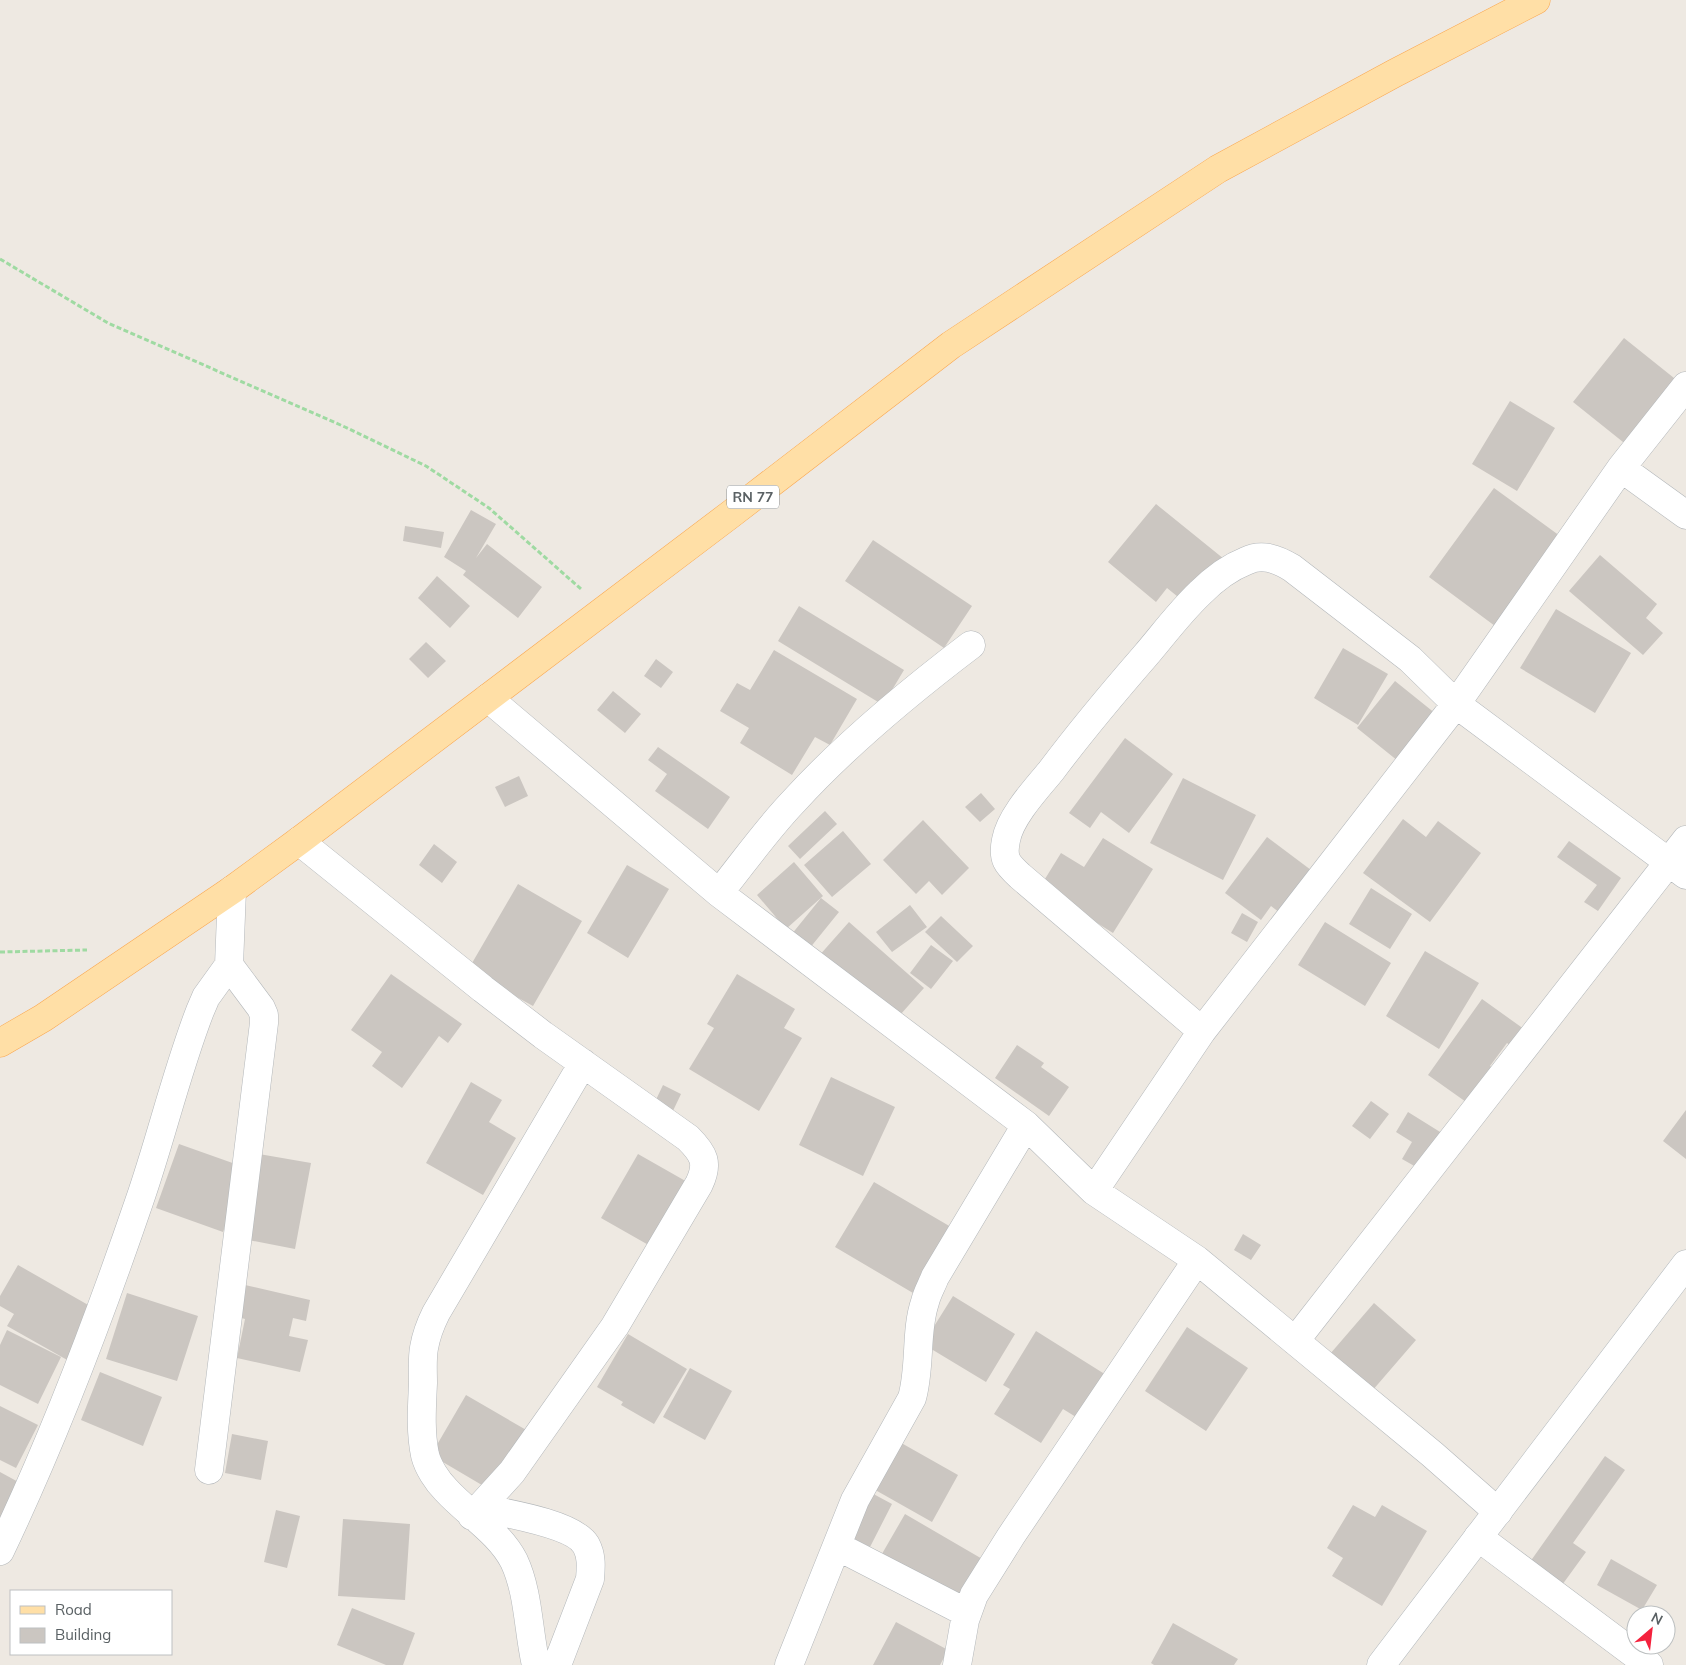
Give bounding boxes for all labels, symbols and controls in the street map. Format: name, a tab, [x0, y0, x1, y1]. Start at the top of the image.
road number: RN 77	[727, 486, 779, 508]
legend	[10, 1590, 172, 1655]
text: Road	[55, 1600, 92, 1619]
north arrow	[1626, 1605, 1676, 1655]
text: N	[1648, 1608, 1666, 1629]
text: Building	[55, 1625, 111, 1644]

